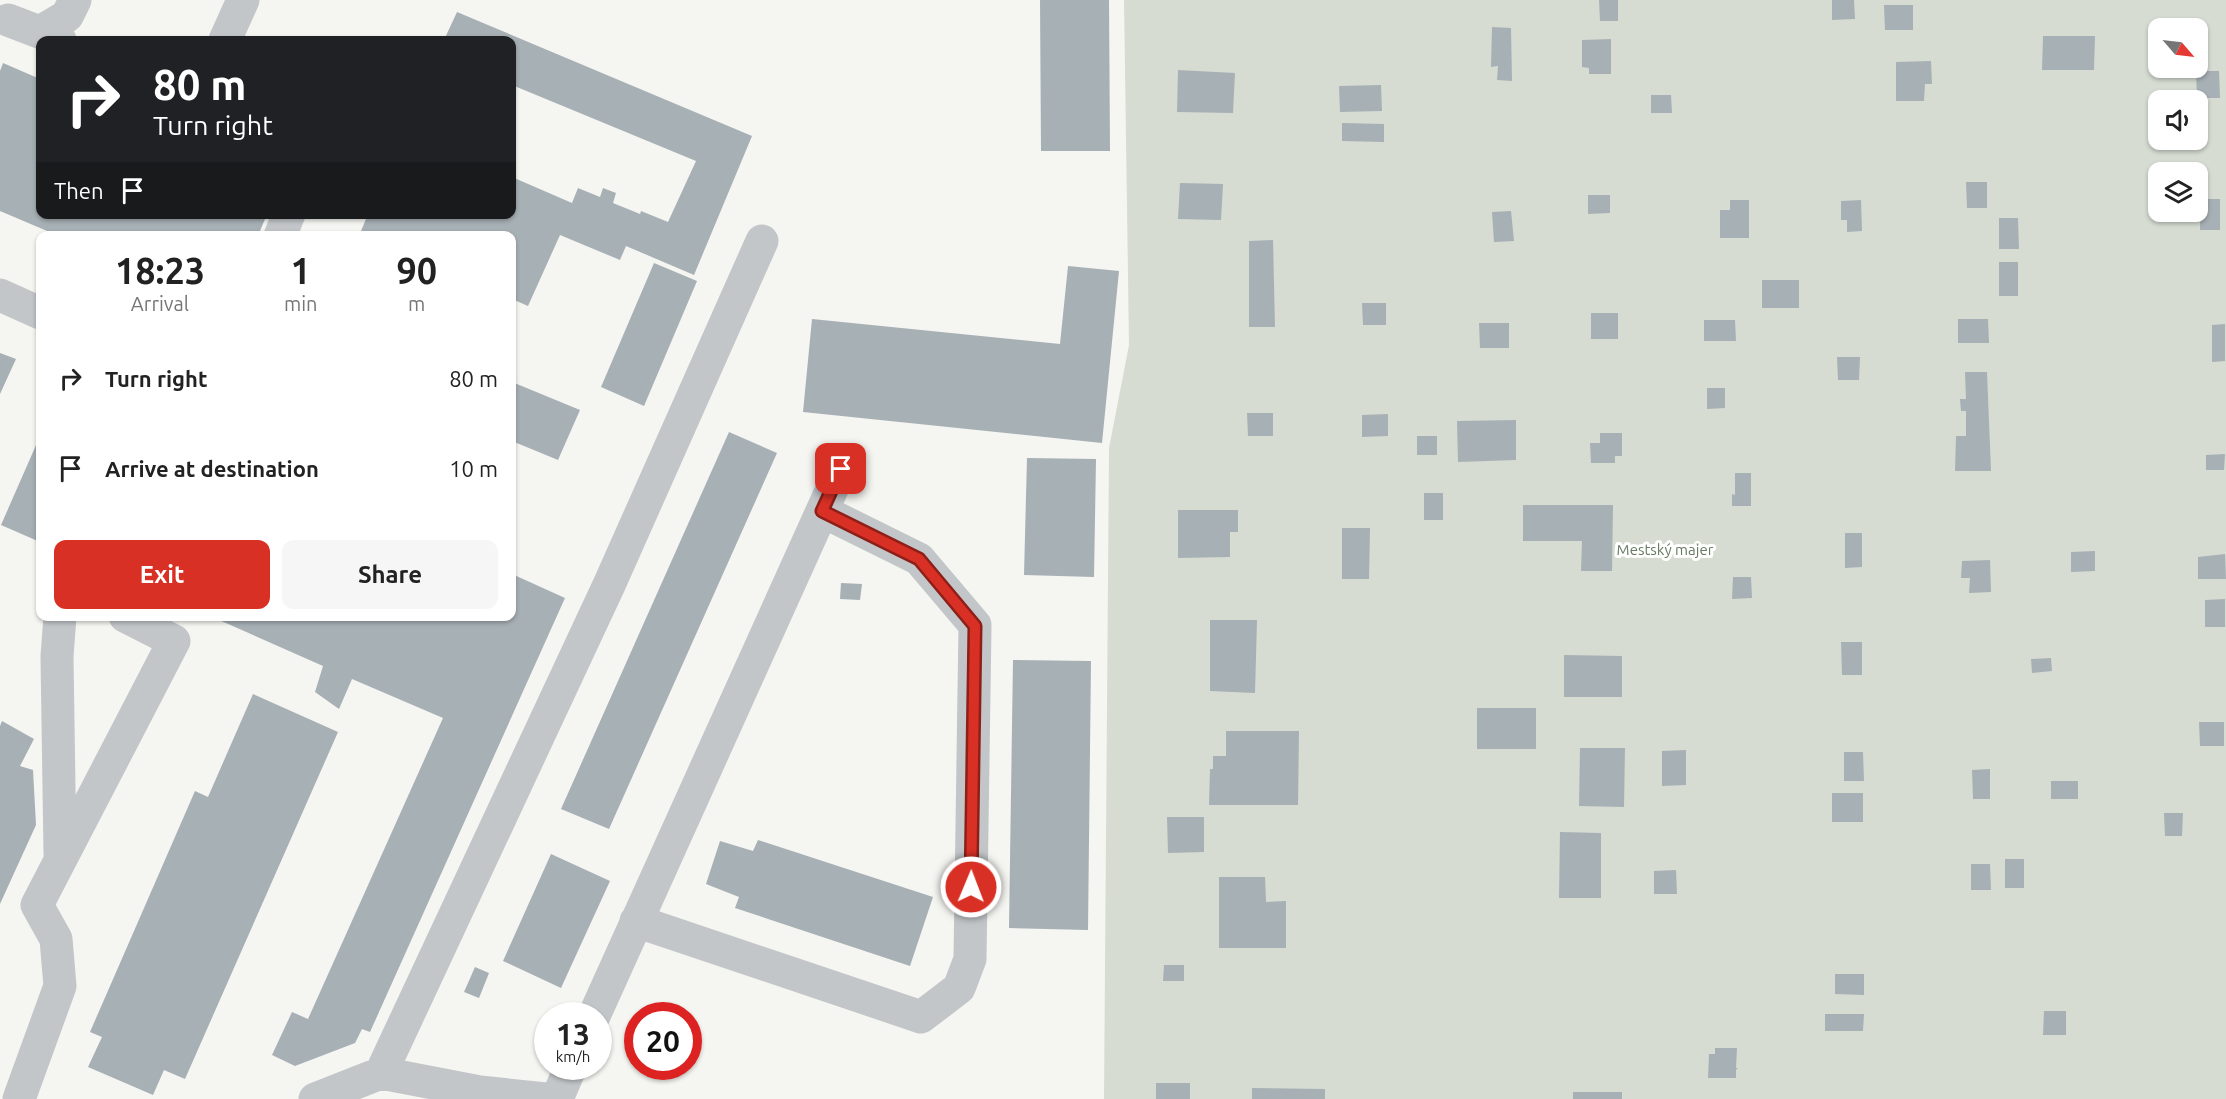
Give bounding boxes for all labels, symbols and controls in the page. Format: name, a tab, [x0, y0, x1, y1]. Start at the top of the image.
north arrow	[2148, 18, 2208, 78]
map controls	[2148, 18, 2208, 222]
icon: right	[54, 60, 132, 138]
text: 80 m	[153, 61, 247, 108]
button: sound	[2148, 90, 2208, 150]
text: Turn right	[153, 110, 273, 140]
button: layers	[2148, 162, 2208, 222]
icon: arrive	[116, 174, 149, 207]
text: Then	[54, 178, 104, 203]
text: 18:23	[115, 250, 205, 291]
text: 1	[291, 250, 311, 291]
text: 90	[396, 250, 437, 291]
text: Arrival	[131, 292, 189, 315]
text: min	[284, 292, 318, 315]
text: m	[408, 292, 425, 315]
icon: right	[54, 362, 87, 395]
text: Turn right	[105, 366, 207, 391]
text: 80 m	[449, 366, 498, 391]
pin	[815, 443, 866, 494]
icon: arrive	[54, 452, 87, 485]
icon: arrive	[824, 452, 857, 485]
text: Arrive at destination	[105, 456, 319, 481]
text: 10 m	[449, 456, 498, 481]
button: Exit	[54, 540, 270, 609]
button: Share	[282, 540, 498, 609]
park label: Mestský majer	[1617, 541, 1714, 558]
position arrow	[939, 855, 1003, 919]
speed limit sign: 20	[624, 1002, 702, 1080]
text: 13	[556, 1017, 590, 1051]
text: km/h	[556, 1048, 590, 1065]

